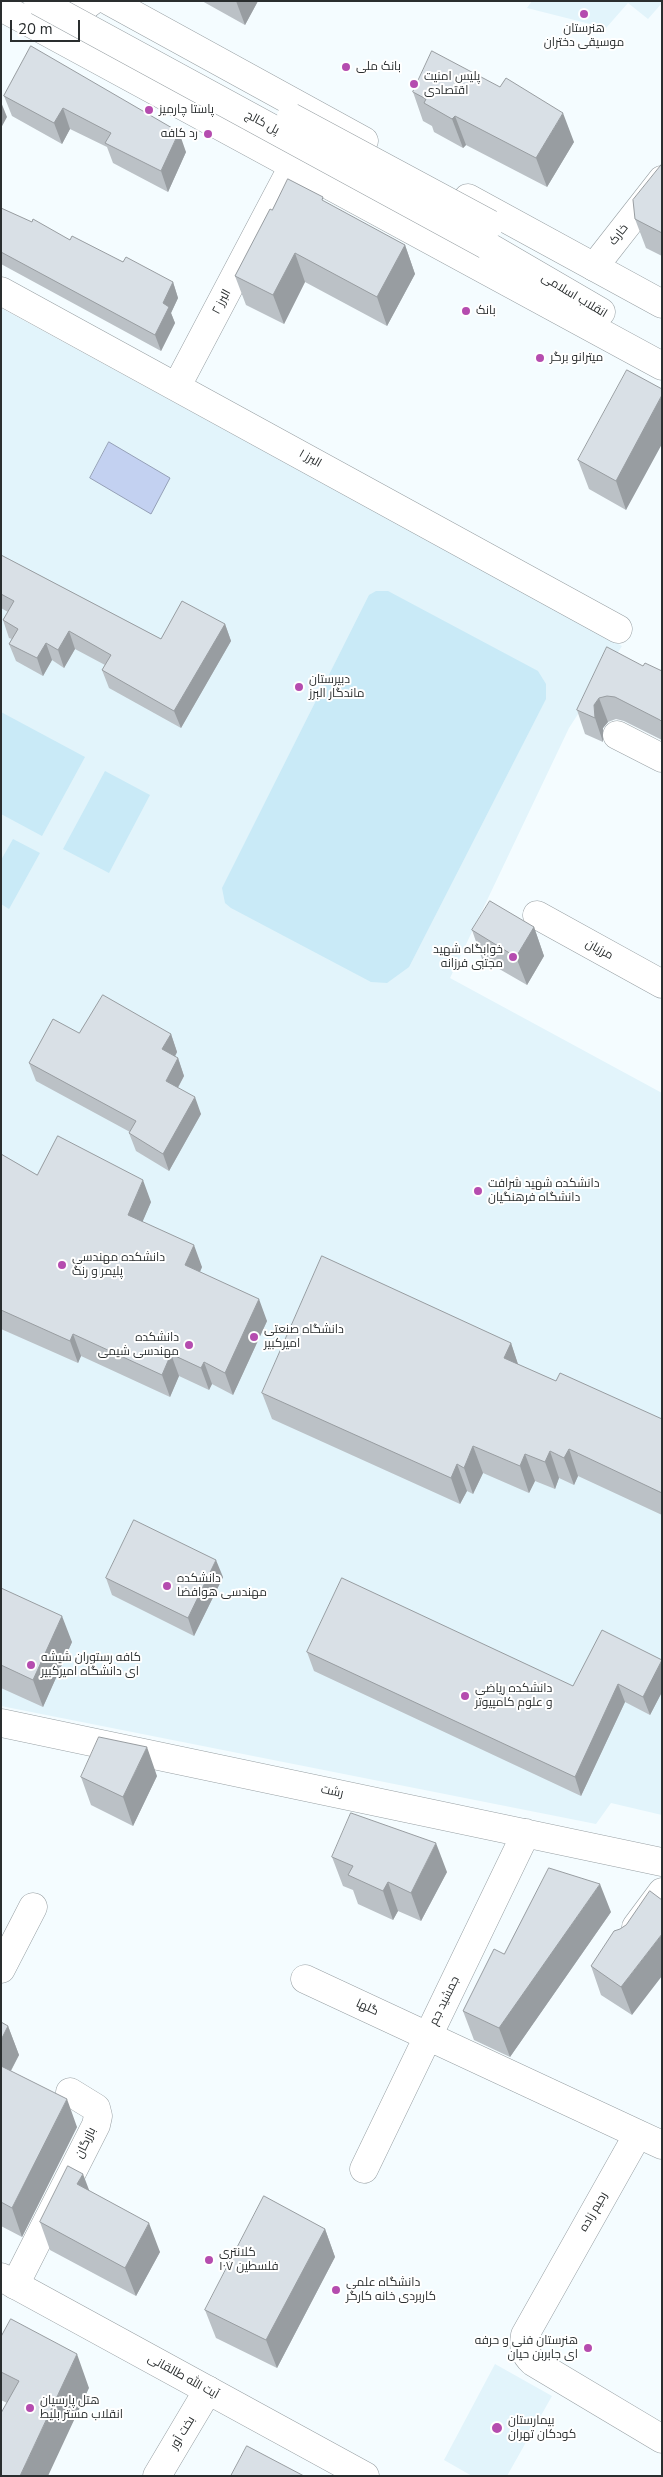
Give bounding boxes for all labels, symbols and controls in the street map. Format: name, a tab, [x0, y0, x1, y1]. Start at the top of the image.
marker: هنرستان موسیقی دختران	[578, 8, 590, 20]
scale bar	[12, 10, 82, 42]
text: 20 m	[18, 19, 53, 39]
place label: هنرستان موسیقی دختران	[544, 22, 624, 50]
place label: بانک ملی	[356, 60, 401, 74]
marker: بانک ملی	[340, 61, 352, 73]
place label: پلیس امنیت اقتصادی	[424, 70, 480, 98]
marker: پلیس امنیت اقتصادی	[408, 78, 420, 90]
place label: پاستا چارمیز	[159, 103, 214, 117]
marker: پاستا چارمیز	[143, 104, 155, 116]
street label: پل کالج	[242, 108, 282, 138]
place label: رد کافه	[161, 127, 198, 141]
marker: رد کافه	[202, 128, 214, 140]
street label: خارک	[606, 222, 632, 248]
street label: انقلاب اسلامی	[538, 271, 610, 321]
street label: البرز ۲	[209, 287, 235, 317]
place label: بانک	[476, 304, 496, 318]
marker: بانک	[460, 305, 472, 317]
place label: میترانو برگر	[550, 351, 603, 365]
marker: میترانو برگر	[534, 352, 546, 364]
street label: البرز ۱	[296, 447, 324, 471]
place label: دبیرستان ماندگار البرز	[309, 673, 365, 701]
marker: دبیرستان ماندگار البرز	[293, 681, 305, 693]
street label: مرزبان	[583, 937, 615, 963]
place label: خوابگاه شهيد مجتبى فرزانه	[433, 943, 503, 971]
marker: خوابگاه شهيد مجتبى فرزانه	[507, 951, 519, 963]
place label: دانشکده شهید شرافت دانشگاه فرهنگیان	[488, 1177, 599, 1205]
marker: دانشکده شهید شرافت دانشگاه فرهنگیان	[472, 1185, 484, 1197]
place label: دانشکده مهندسی پلیمر و رنگ	[72, 1251, 165, 1279]
marker: دانشکده مهندسی پلیمر و رنگ	[56, 1259, 68, 1271]
place label: دانشگاه صنعتی امیرکبیر	[264, 1323, 344, 1351]
place label: دانشکده مهندسی شیمی	[98, 1331, 179, 1359]
marker: دانشگاه صنعتی امیرکبیر	[248, 1331, 260, 1343]
marker: دانشکده مهندسی شیمی	[183, 1339, 195, 1351]
place label: دانشکده مهندسی هوافضا	[177, 1572, 267, 1600]
marker: دانشکده مهندسی هوافضا	[161, 1580, 173, 1592]
place label: کافه رستوران شیشه ای دانشگاه امیرکبیر	[41, 1651, 141, 1679]
marker: کافه رستوران شیشه ای دانشگاه امیرکبیر	[25, 1659, 37, 1671]
place label: دانشکده ریاضی و علوم کامپیوتر	[475, 1682, 552, 1710]
marker: دانشکده ریاضی و علوم کامپیوتر	[459, 1690, 471, 1702]
street label: رشت	[319, 1783, 345, 1801]
street label: جمشید جم	[427, 1974, 463, 2028]
street label: گلها	[353, 1997, 381, 2019]
street label: بازرگان	[72, 2125, 100, 2161]
street label: رحیم زاده	[577, 2190, 611, 2234]
place label: کلانتری ۱۰۷ فلسطین	[219, 2246, 278, 2274]
marker: کلانتری ۱۰۷ فلسطین	[203, 2254, 215, 2266]
place label: دانشگاه علمی کاربردی خانه کارگر	[346, 2276, 436, 2304]
marker: دانشگاه علمی کاربردی خانه کارگر	[330, 2284, 342, 2296]
place label: هنرستان فنی و حرفه ای جابربن حیان	[475, 2334, 578, 2362]
marker: هنرستان فنی و حرفه ای جابربن حیان	[582, 2342, 594, 2354]
street label: آیت الله طالقانی	[145, 2352, 221, 2402]
place label: هتل پارسیان انقلاب مستر بلیط	[40, 2394, 123, 2422]
marker: هتل پارسیان انقلاب مستر بلیط	[24, 2402, 36, 2414]
street label: بخت آور	[167, 2414, 199, 2452]
place label: بیمارستان کودکان تهران	[508, 2414, 576, 2442]
marker: بیمارستان کودکان تهران	[490, 2421, 504, 2435]

